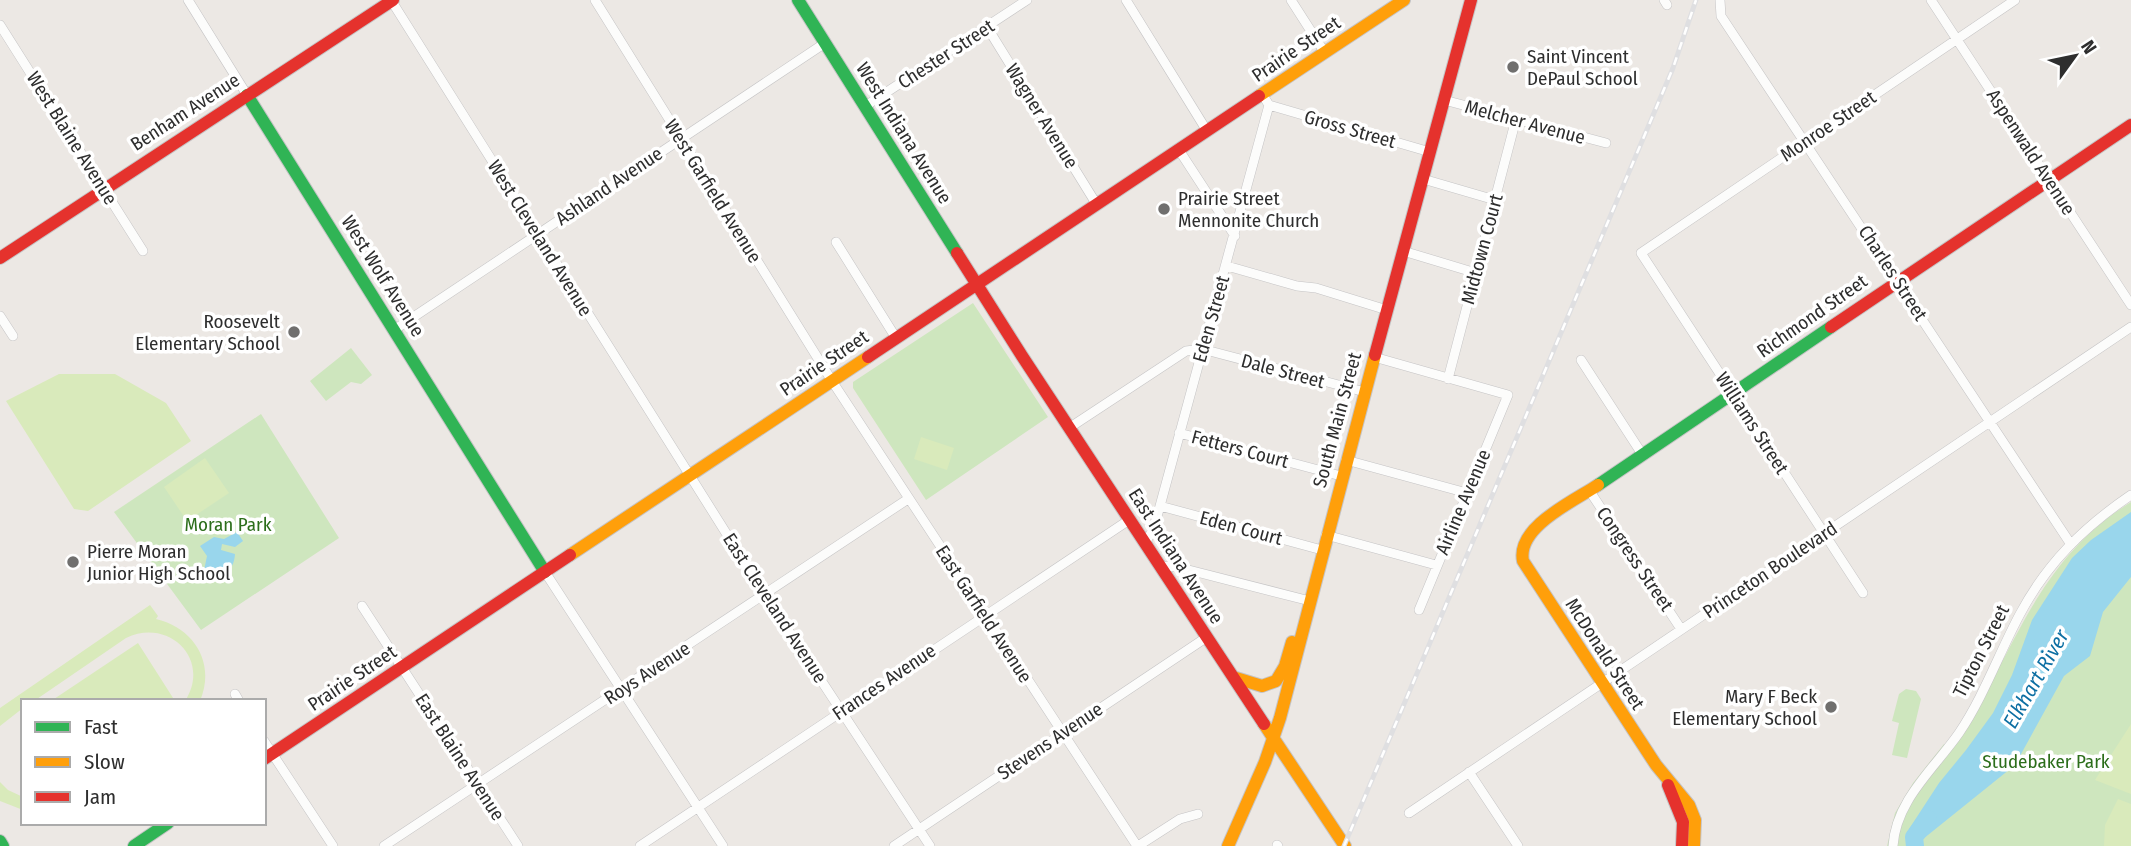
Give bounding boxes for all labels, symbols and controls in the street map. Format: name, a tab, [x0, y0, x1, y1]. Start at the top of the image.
street label: Prairie Street	[1247, 11, 1345, 87]
street label: Chester Street	[894, 14, 999, 94]
north arrow	[2040, 21, 2110, 91]
text: N	[2076, 36, 2102, 58]
place label: Saint Vincent DePaul School	[1527, 45, 1638, 90]
street label: West Indiana Avenue	[851, 58, 957, 208]
street label: Wagner Avenue	[1001, 59, 1083, 173]
marker: Saint Vincent DePaul School	[1505, 59, 1521, 75]
street label: West Blaine Avenue	[22, 67, 122, 209]
street label: Benham Avenue	[126, 68, 244, 156]
street label: Monroe Street	[1776, 85, 1881, 166]
street label: Aspenwald Avenue	[1982, 85, 2080, 219]
street label: Melcher Avenue	[1462, 95, 1588, 149]
street label: Gross Street	[1302, 105, 1399, 153]
street label: West Garfield Avenue	[660, 115, 766, 267]
street label: Ashland Avenue	[551, 142, 667, 230]
street label: West Cleveland Avenue	[483, 156, 597, 320]
place label: Prairie Street Mennonite Church	[1178, 187, 1319, 232]
street label: Midtown Court	[1456, 191, 1508, 307]
marker: Prairie Street Mennonite Church	[1156, 201, 1172, 217]
street label: West Wolf Avenue	[337, 211, 429, 341]
street label: Charles Street	[1854, 221, 1933, 326]
street label: Richmond Street	[1752, 269, 1872, 362]
street label: Eden Street	[1188, 272, 1235, 365]
place label: Roosevelt Elementary School	[135, 310, 281, 355]
marker: Roosevelt Elementary School	[286, 324, 302, 340]
street label: Prairie Street	[775, 325, 873, 401]
street label: Dale Street	[1239, 349, 1328, 393]
street label: South Main Street	[1308, 349, 1366, 490]
street label: Williams Street	[1710, 368, 1794, 479]
street label: Fetters Court	[1189, 425, 1292, 473]
street label: Airline Avenue	[1430, 446, 1496, 558]
street label: East Indiana Avenue	[1124, 484, 1228, 628]
street label: Congress Street	[1592, 502, 1679, 616]
street label: Eden Court	[1197, 506, 1286, 550]
park label: Moran Park	[184, 513, 272, 536]
street label: Princeton Boulevard	[1699, 517, 1841, 623]
street label: East Cleveland Avenue	[718, 529, 832, 687]
place label: Pierre Moran Junior High School	[87, 540, 230, 585]
street label: East Garfield Avenue	[931, 541, 1037, 687]
marker: Pierre Moran Junior High School	[65, 554, 81, 570]
street label: McDonald Street	[1560, 594, 1650, 715]
street label: Tipton Street	[1948, 600, 2014, 701]
water label: Elkhart River	[1997, 624, 2075, 733]
street label: Roys Avenue	[600, 637, 694, 709]
street label: Frances Avenue	[828, 639, 940, 725]
street label: Prairie Street	[303, 640, 401, 716]
place label: Mary F Beck Elementary School	[1672, 685, 1817, 730]
street label: East Blaine Avenue	[410, 689, 510, 825]
street label: Stevens Avenue	[993, 697, 1107, 785]
legend	[21, 699, 266, 825]
marker: Mary F Beck Elementary School	[1823, 699, 1839, 715]
text: Fast	[84, 714, 118, 740]
text: Slow	[84, 749, 125, 775]
park label: Studebaker Park	[1982, 750, 2110, 773]
text: Jam	[84, 784, 116, 810]

